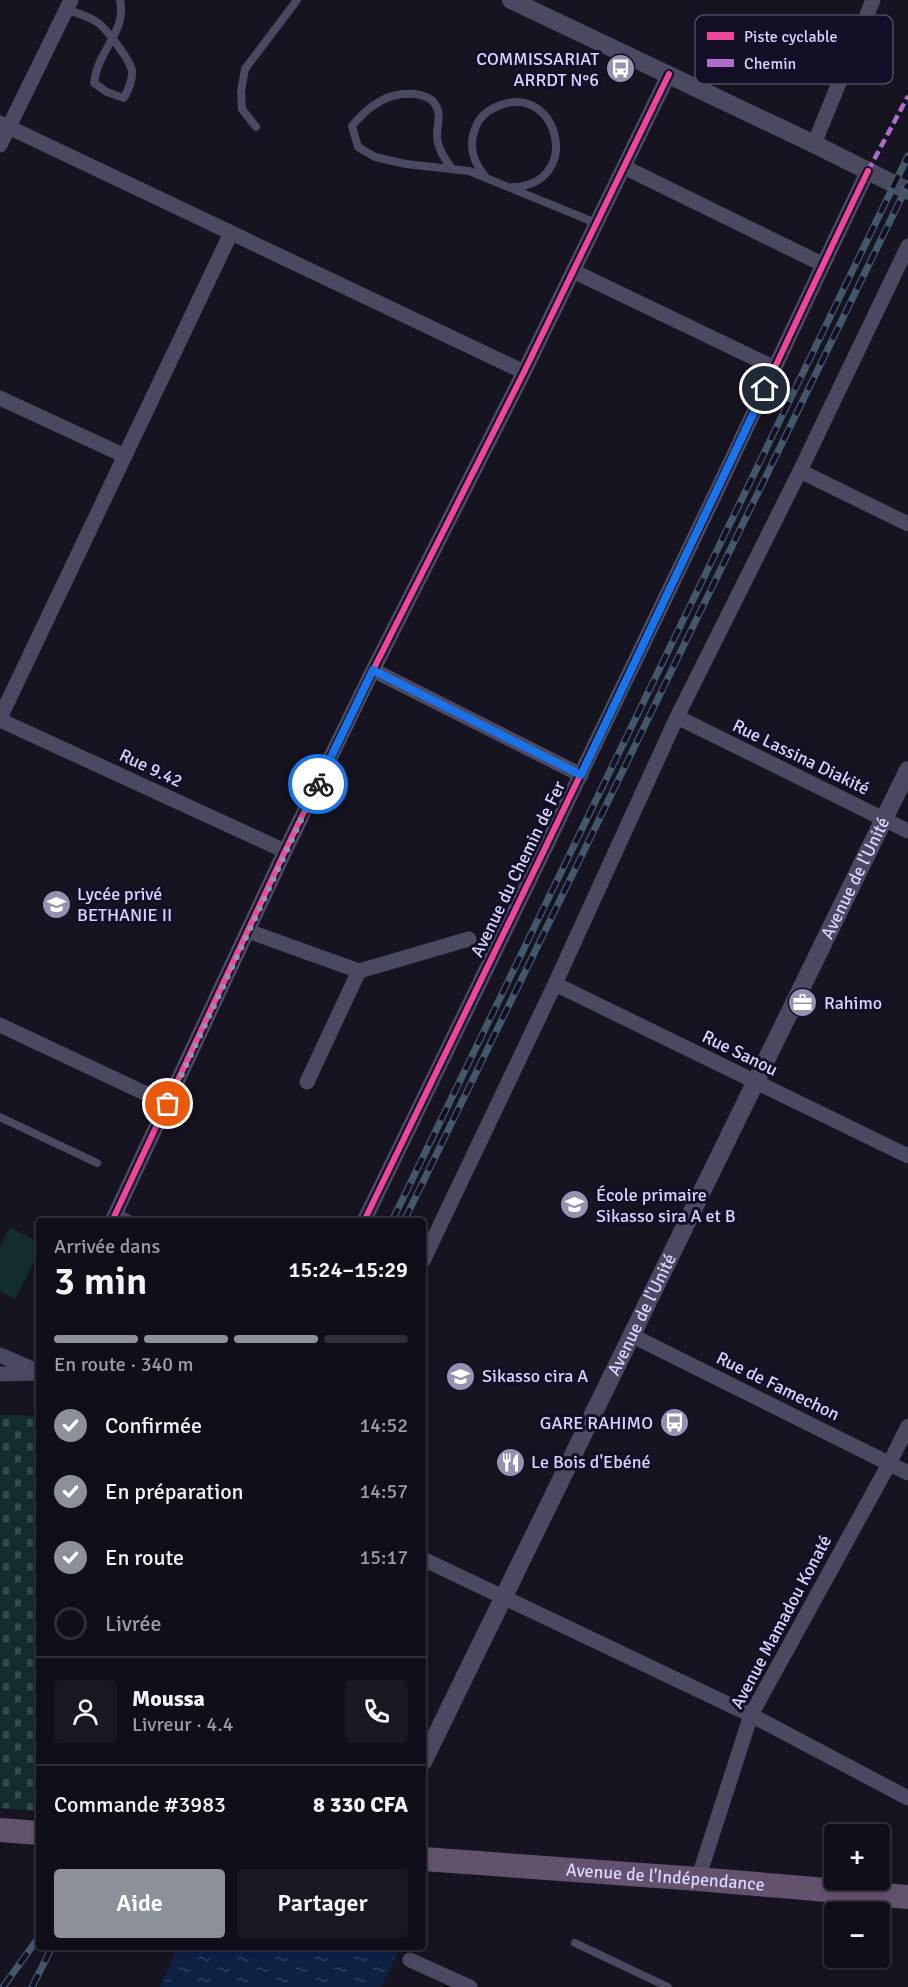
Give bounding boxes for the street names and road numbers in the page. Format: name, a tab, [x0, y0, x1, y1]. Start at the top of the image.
street label: Rue Lassina Diakité	[729, 714, 873, 800]
street label: Rue 9.42	[116, 744, 186, 792]
street label: Avenue du Chemin de Fer	[466, 777, 570, 961]
street label: Avenue de l'Unité	[816, 813, 894, 943]
street label: Rue Sanou	[699, 1025, 781, 1081]
street label: Avenue de l'Unité	[603, 1250, 681, 1379]
street label: Rue de Famechon	[713, 1347, 843, 1425]
street label: Avenue Mamadou Konaté	[726, 1531, 836, 1713]
street label: Avenue de l'Indépendance	[565, 1858, 766, 1896]

